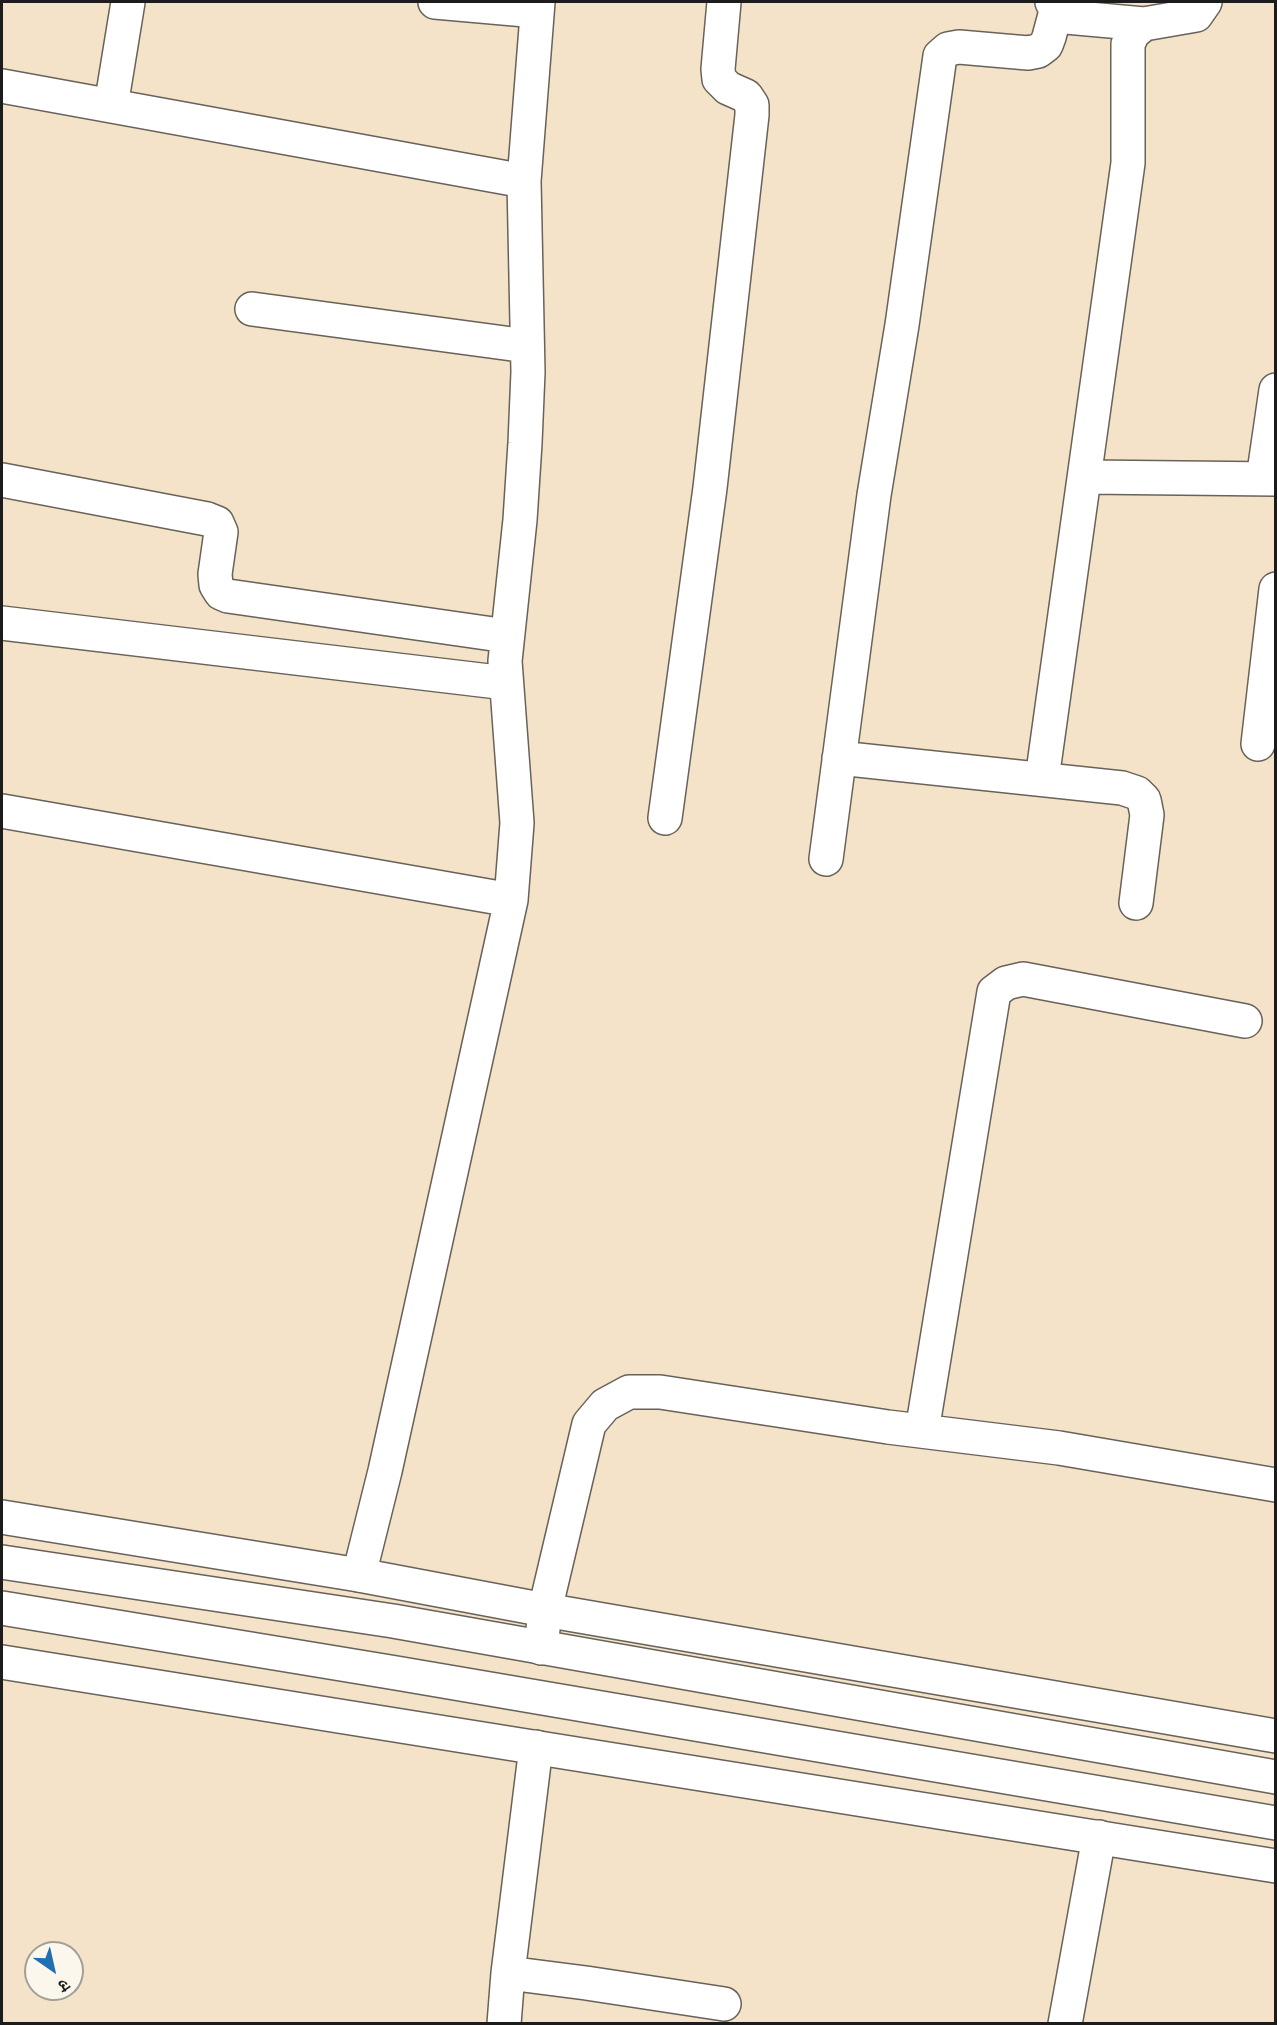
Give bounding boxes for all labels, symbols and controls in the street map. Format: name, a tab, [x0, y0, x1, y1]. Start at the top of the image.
north arrow	[24, 1941, 84, 2001]
text: उ	[53, 1973, 73, 1997]

